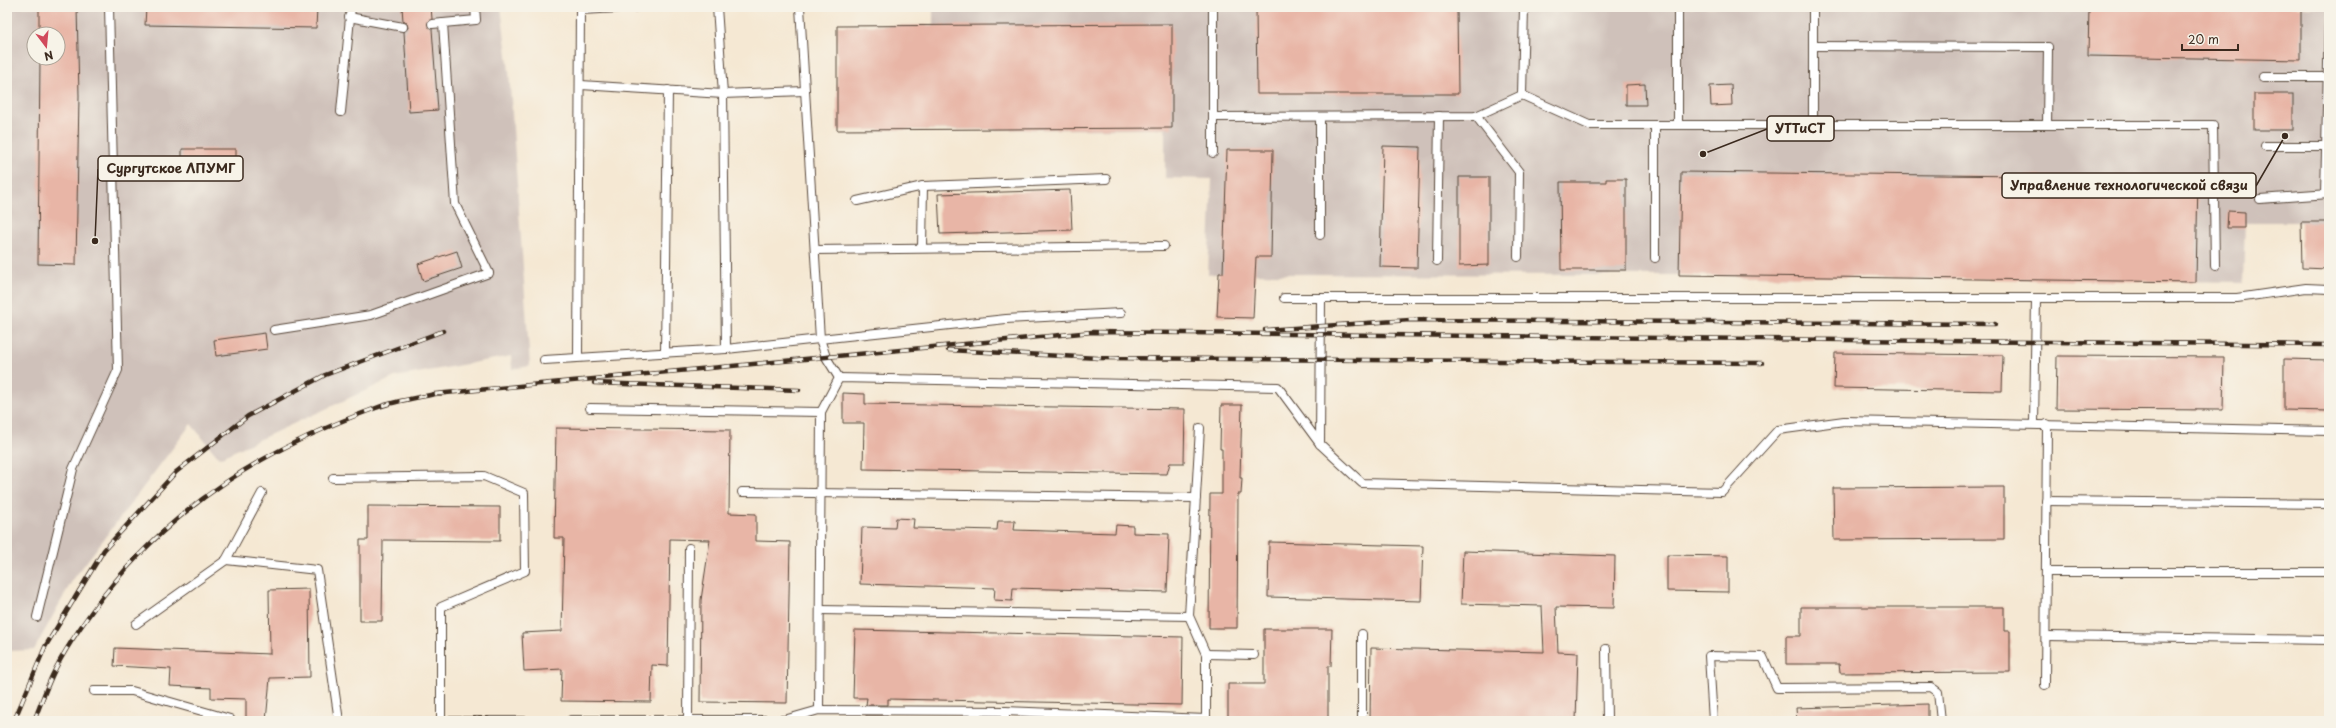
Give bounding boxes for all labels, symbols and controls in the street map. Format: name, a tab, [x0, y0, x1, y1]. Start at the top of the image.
north arrow	[26, 26, 66, 66]
scale bar	[2182, 26, 2238, 52]
text: 20 m	[2188, 30, 2219, 48]
text: N	[42, 47, 55, 66]
callout: УТТиСТ	[1767, 116, 1834, 141]
text: УТТиСТ	[1775, 118, 1826, 137]
callout: Сургутское ЛПУМГ	[98, 156, 243, 181]
text: Сургутское ЛПУМГ	[107, 158, 236, 177]
callout: Управление технологической связи	[2002, 173, 2256, 198]
text: Управление технологической связи	[2010, 175, 2248, 194]

